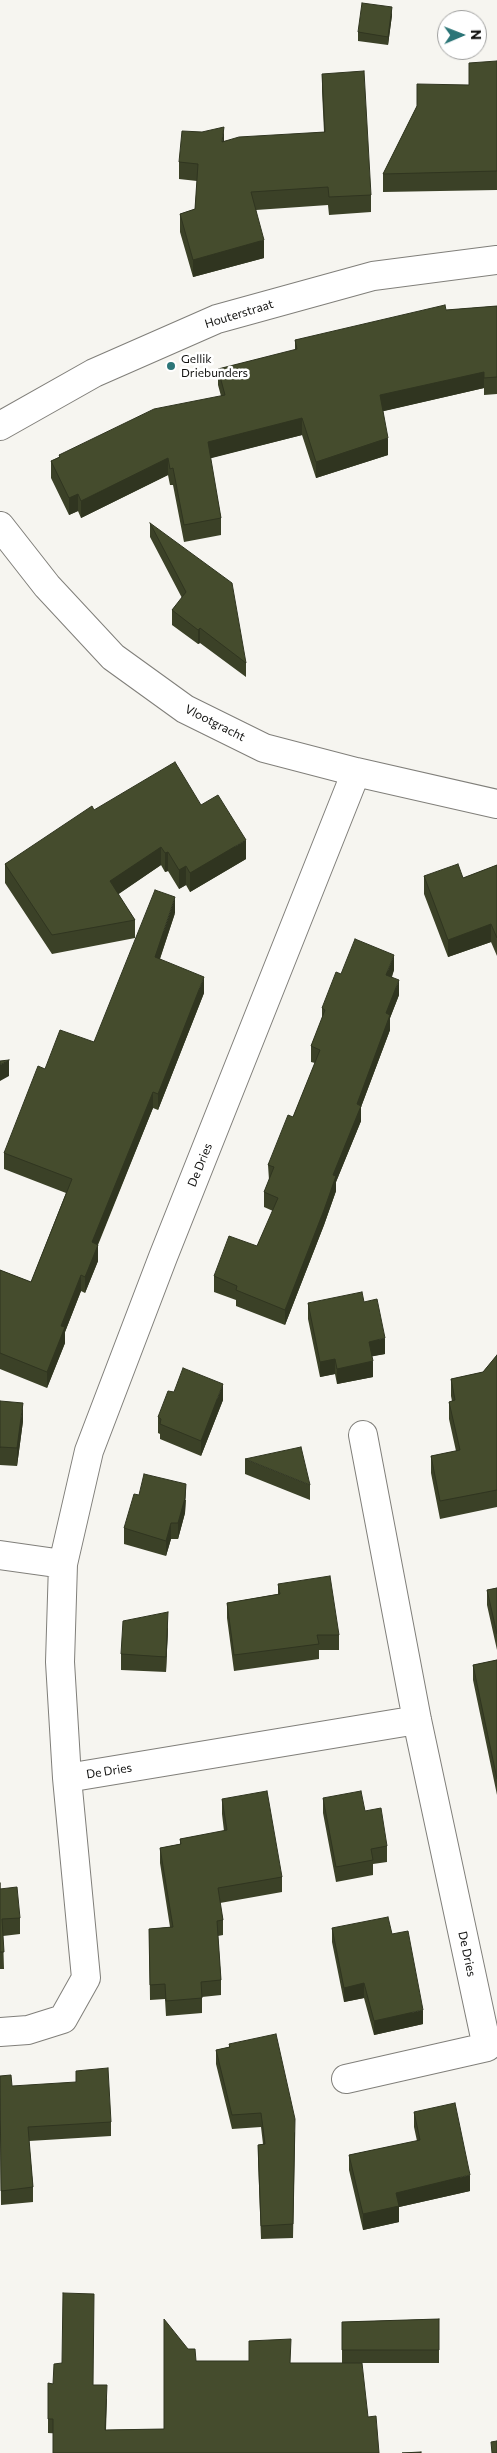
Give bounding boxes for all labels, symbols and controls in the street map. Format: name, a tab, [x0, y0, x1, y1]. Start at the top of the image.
north arrow	[437, 10, 487, 60]
text: N	[468, 29, 485, 40]
street label: Houterstraat	[203, 297, 275, 331]
place label: Gellik Driebunders	[181, 352, 248, 380]
marker: Gellik Driebunders	[165, 360, 177, 372]
street label: Vlootgracht	[182, 702, 248, 744]
street label: De Dries	[185, 1141, 215, 1189]
street label: De Dries	[85, 1760, 133, 1782]
street label: De Dries	[455, 1930, 479, 1978]

